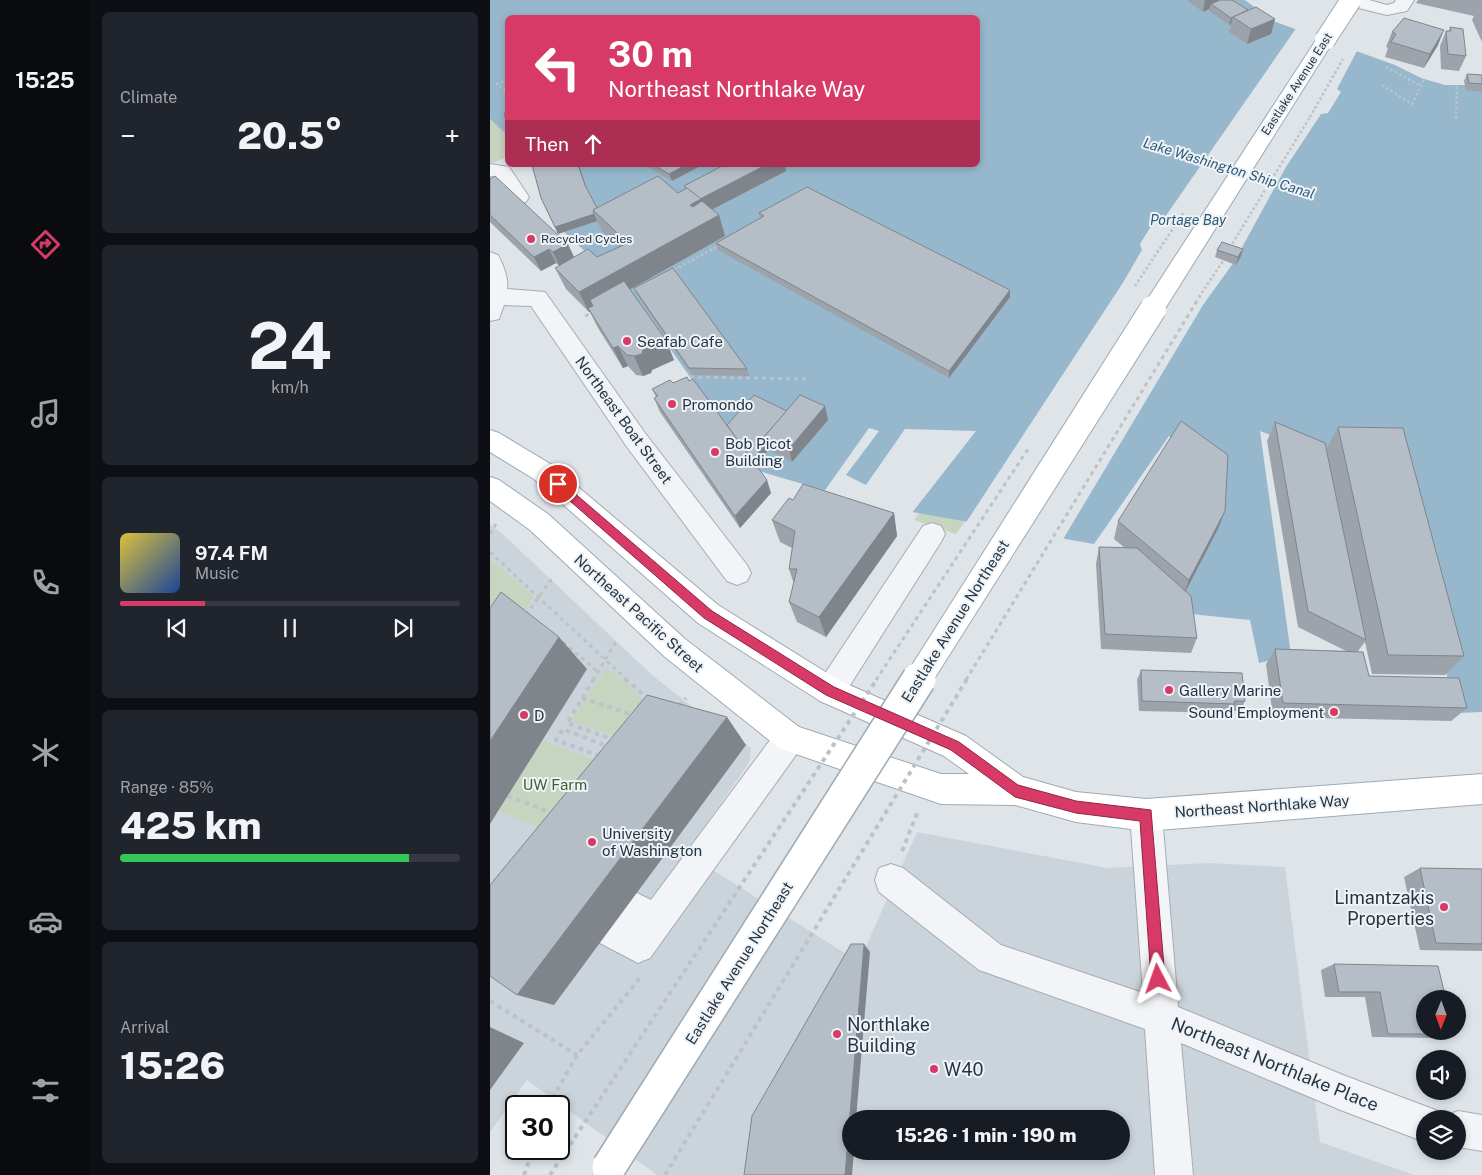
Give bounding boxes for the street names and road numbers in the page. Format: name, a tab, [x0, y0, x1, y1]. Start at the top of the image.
street label: Eastlake Avenue East	[1259, 30, 1336, 138]
street label: Northeast Boat Street	[572, 353, 676, 487]
street label: Eastlake Avenue Northeast	[898, 537, 1012, 705]
street label: Northeast Pacific Street	[571, 550, 707, 676]
street label: Northeast Northlake Way	[1174, 791, 1350, 821]
street label: Eastlake Avenue Northeast	[682, 879, 796, 1047]
street label: Northeast Northlake Place	[1168, 1013, 1382, 1115]

